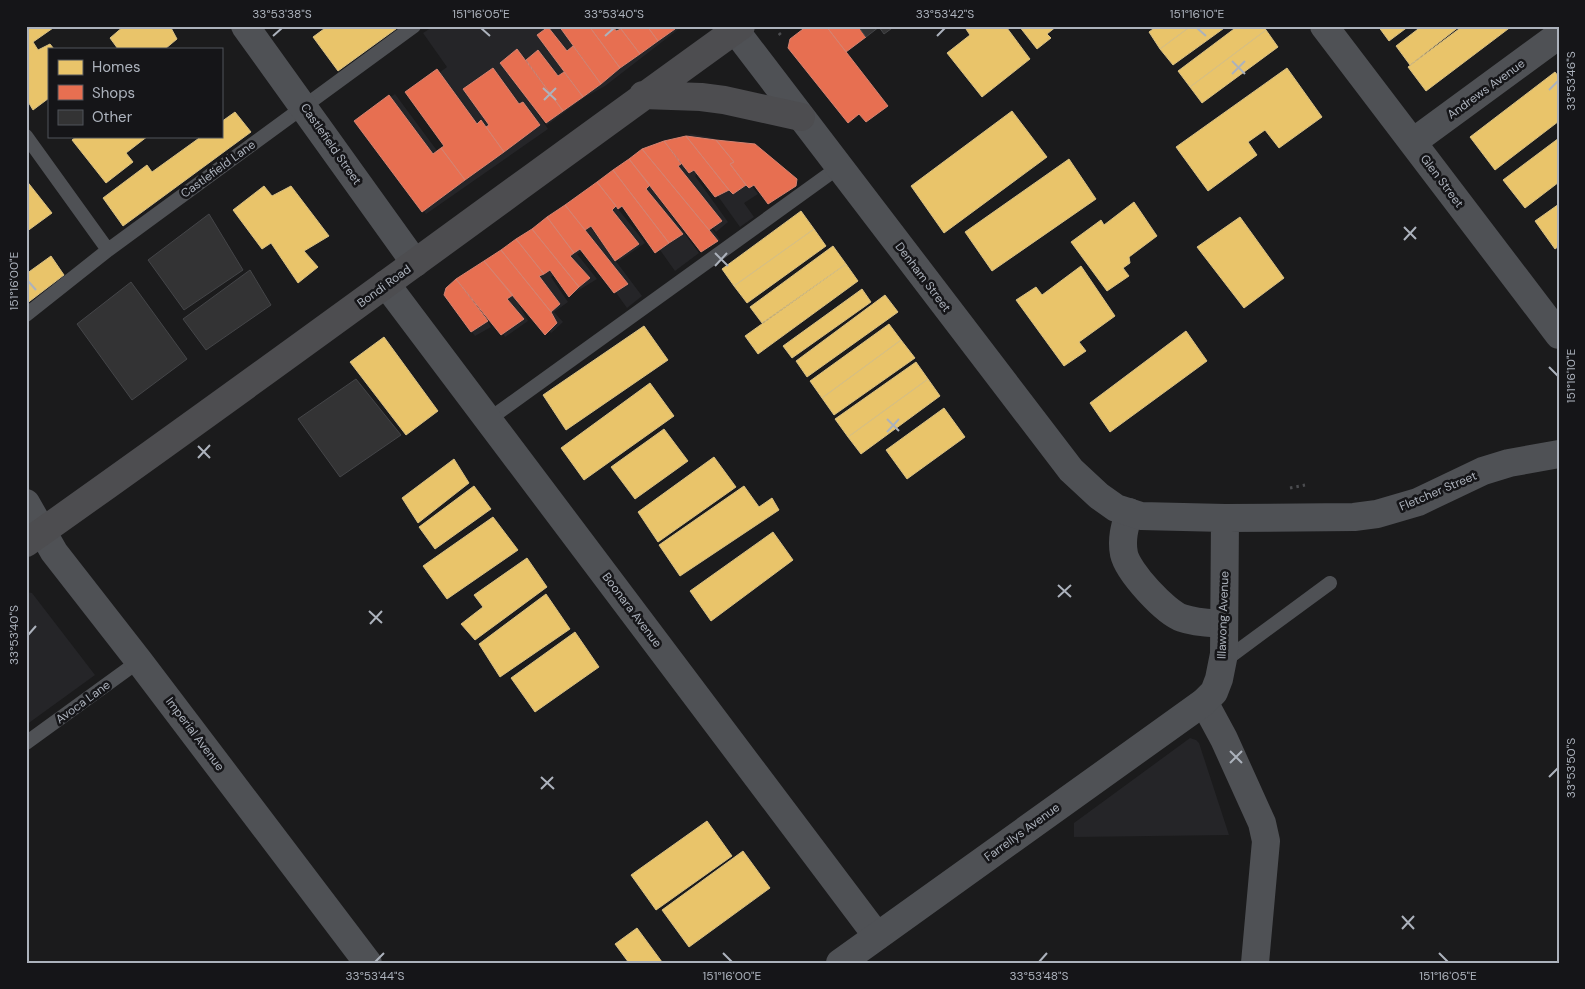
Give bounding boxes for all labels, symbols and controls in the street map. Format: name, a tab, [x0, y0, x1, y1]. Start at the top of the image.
text: 33°53'38"S	[252, 6, 312, 22]
text: 151°16'05"E	[452, 6, 510, 22]
text: 33°53'40"S	[584, 6, 644, 22]
text: 33°53'42"S	[916, 6, 974, 22]
text: 151°16'10"E	[1170, 6, 1224, 22]
legend	[48, 48, 222, 138]
text: 33°53'46"S	[1563, 51, 1579, 111]
street label: Andrews Avenue	[1444, 55, 1528, 123]
text: Homes	[92, 57, 141, 77]
text: Shops	[92, 83, 135, 103]
street label: Castlefield Street	[297, 100, 365, 188]
text: Other	[92, 107, 133, 127]
street label: Castlefield Lane	[177, 136, 259, 202]
street label: Glen Street	[1417, 151, 1467, 211]
street label: Denham Street	[892, 239, 955, 315]
text: 151°16'00"E	[6, 251, 22, 310]
street label: Bondi Road	[354, 261, 414, 311]
text: 151°16'10"E	[1563, 349, 1579, 403]
street label: Fletcher Street	[1397, 467, 1479, 514]
street label: Boonara Avenue	[599, 569, 666, 651]
street label: Illawong Avenue	[1213, 570, 1233, 659]
text: 33°53'40"S	[6, 605, 22, 665]
street label: Avoca Lane	[53, 677, 114, 727]
street label: Imperial Avenue	[162, 694, 228, 774]
text: 33°53'50"S	[1563, 738, 1579, 798]
street label: Farrellys Avenue	[981, 799, 1063, 865]
text: 33°53'44"S	[345, 968, 405, 984]
text: 151°16'00"E	[703, 968, 762, 984]
text: 33°53'48"S	[1009, 968, 1069, 984]
text: 151°16'05"E	[1419, 968, 1477, 984]

